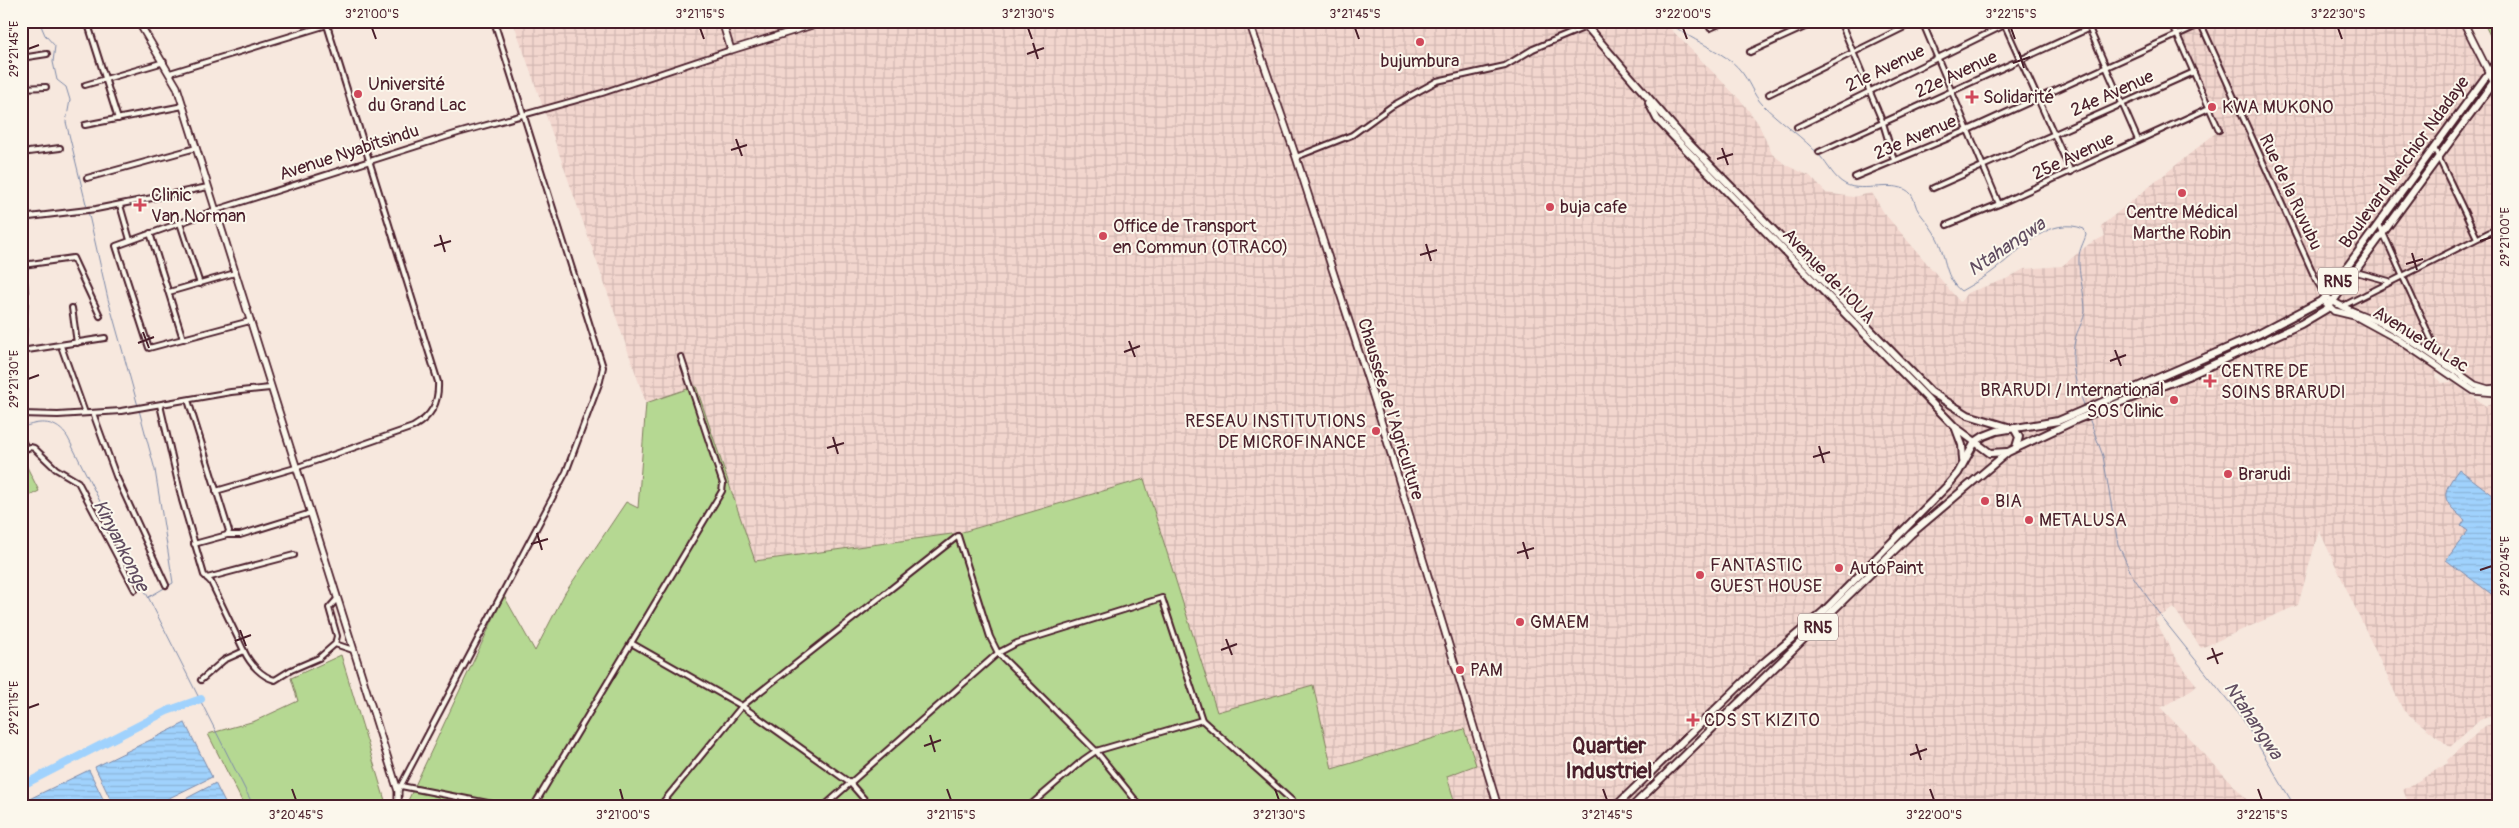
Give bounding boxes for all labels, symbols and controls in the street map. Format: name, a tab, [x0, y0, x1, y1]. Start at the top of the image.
text: 3°21'00"S	[345, 7, 399, 22]
text: 3°21'15"S	[676, 7, 724, 22]
text: 3°21'30"S	[1002, 7, 1054, 22]
text: 3°21'45"S	[1329, 7, 1381, 22]
text: 3°22'00"S	[1655, 7, 1711, 22]
text: 3°22'15"S	[1986, 7, 2036, 22]
text: 3°22'30"S	[2311, 7, 2365, 22]
text: 29°21'45"E	[7, 21, 22, 77]
marker: bujumbura	[1414, 36, 1426, 48]
street label: 21e Avenue	[1842, 39, 1929, 97]
street label: 22e Avenue	[1911, 45, 2001, 104]
place label: bujumbura	[1381, 50, 1459, 73]
street label: 24e Avenue	[2067, 65, 2157, 122]
street label: Boulevard Melchior Ndadaye	[2334, 72, 2475, 253]
place label: Université du Grand Lac	[368, 73, 467, 117]
place label: Solidarité	[1983, 86, 2054, 109]
marker: Université du Grand Lac	[352, 88, 364, 100]
marker: Solidarité	[1965, 90, 1979, 104]
place label: KWA MUKONO	[2222, 96, 2334, 119]
marker: KWA MUKONO	[2206, 101, 2218, 113]
street label: 23e Avenue	[1870, 110, 1960, 165]
street label: Avenue Nyabitsindu	[276, 119, 422, 186]
street label: 25e Avenue	[2029, 127, 2118, 185]
street label: Rue de la Ruvubu	[2254, 131, 2327, 254]
place label: Clinic Van Norman	[151, 184, 246, 228]
marker: Centre Médical Marthe Robin	[2176, 187, 2188, 199]
place label: buja cafe	[1560, 196, 1627, 219]
marker: Clinic Van Norman	[133, 198, 147, 212]
marker: buja cafe	[1544, 201, 1556, 213]
place label: Centre Médical Marthe Robin	[2126, 201, 2238, 245]
text: 29°21'00"E	[2498, 207, 2513, 267]
water label: Ntahangwa	[1963, 211, 2051, 282]
place label: Office de Transport en Commun (OTRACO)	[1113, 215, 1288, 259]
street label: Avenue de l'OUA	[1777, 224, 1880, 329]
marker: Office de Transport en Commun (OTRACO)	[1097, 230, 1109, 242]
road number: RN5	[2318, 268, 2358, 294]
street label: Avenue du Lac	[2369, 301, 2473, 378]
street label: Chaussée de l'Agriculture	[1352, 316, 1429, 503]
text: 29°21'30"E	[7, 350, 22, 408]
place label: CENTRE DE SOINS BRARUDI	[2221, 360, 2346, 404]
marker: CENTRE DE SOINS BRARUDI	[2203, 374, 2217, 388]
place label: BRARUDI / International SOS Clinic	[1980, 379, 2164, 423]
marker: BRARUDI / International SOS Clinic	[2168, 394, 2180, 406]
place label: RESEAU INSTITUTIONS DE MICROFINANCE	[1185, 410, 1366, 454]
marker: RESEAU INSTITUTIONS DE MICROFINANCE	[1370, 425, 1382, 437]
place label: Brarudi	[2238, 463, 2291, 486]
marker: Brarudi	[2222, 468, 2234, 480]
place label: BIA	[1995, 490, 2022, 513]
marker: BIA	[1979, 495, 1991, 507]
water label: Kinyankonge	[88, 496, 155, 597]
place label: METALUSA	[2039, 509, 2127, 532]
marker: METALUSA	[2023, 514, 2035, 526]
text: 29°20'45"E	[2498, 536, 2513, 596]
place label: FANTASTIC GUEST HOUSE	[1710, 554, 1822, 598]
place label: AutoPaint	[1849, 557, 1925, 580]
marker: AutoPaint	[1833, 562, 1845, 574]
marker: FANTASTIC GUEST HOUSE	[1694, 569, 1706, 581]
place label: GMAEM	[1530, 611, 1589, 634]
road number: RN5	[1798, 614, 1838, 640]
marker: GMAEM	[1514, 616, 1526, 628]
place label: PAM	[1470, 659, 1503, 682]
marker: PAM	[1454, 664, 1466, 676]
water label: Ntahangwa	[2218, 677, 2289, 765]
text: 29°21'15"E	[7, 681, 22, 735]
place label: CDS ST KIZITO	[1704, 709, 1820, 732]
marker: CDS ST KIZITO	[1686, 713, 1700, 727]
district label: Quartier Industriel	[1565, 732, 1653, 785]
text: 3°20'45"S	[269, 808, 323, 823]
text: 3°21'00"S	[596, 808, 650, 823]
text: 3°21'15"S	[927, 808, 975, 823]
text: 3°21'30"S	[1253, 808, 1305, 823]
text: 3°21'45"S	[1581, 808, 1633, 823]
text: 3°22'00"S	[1906, 808, 1962, 823]
text: 3°22'15"S	[2237, 808, 2287, 823]

